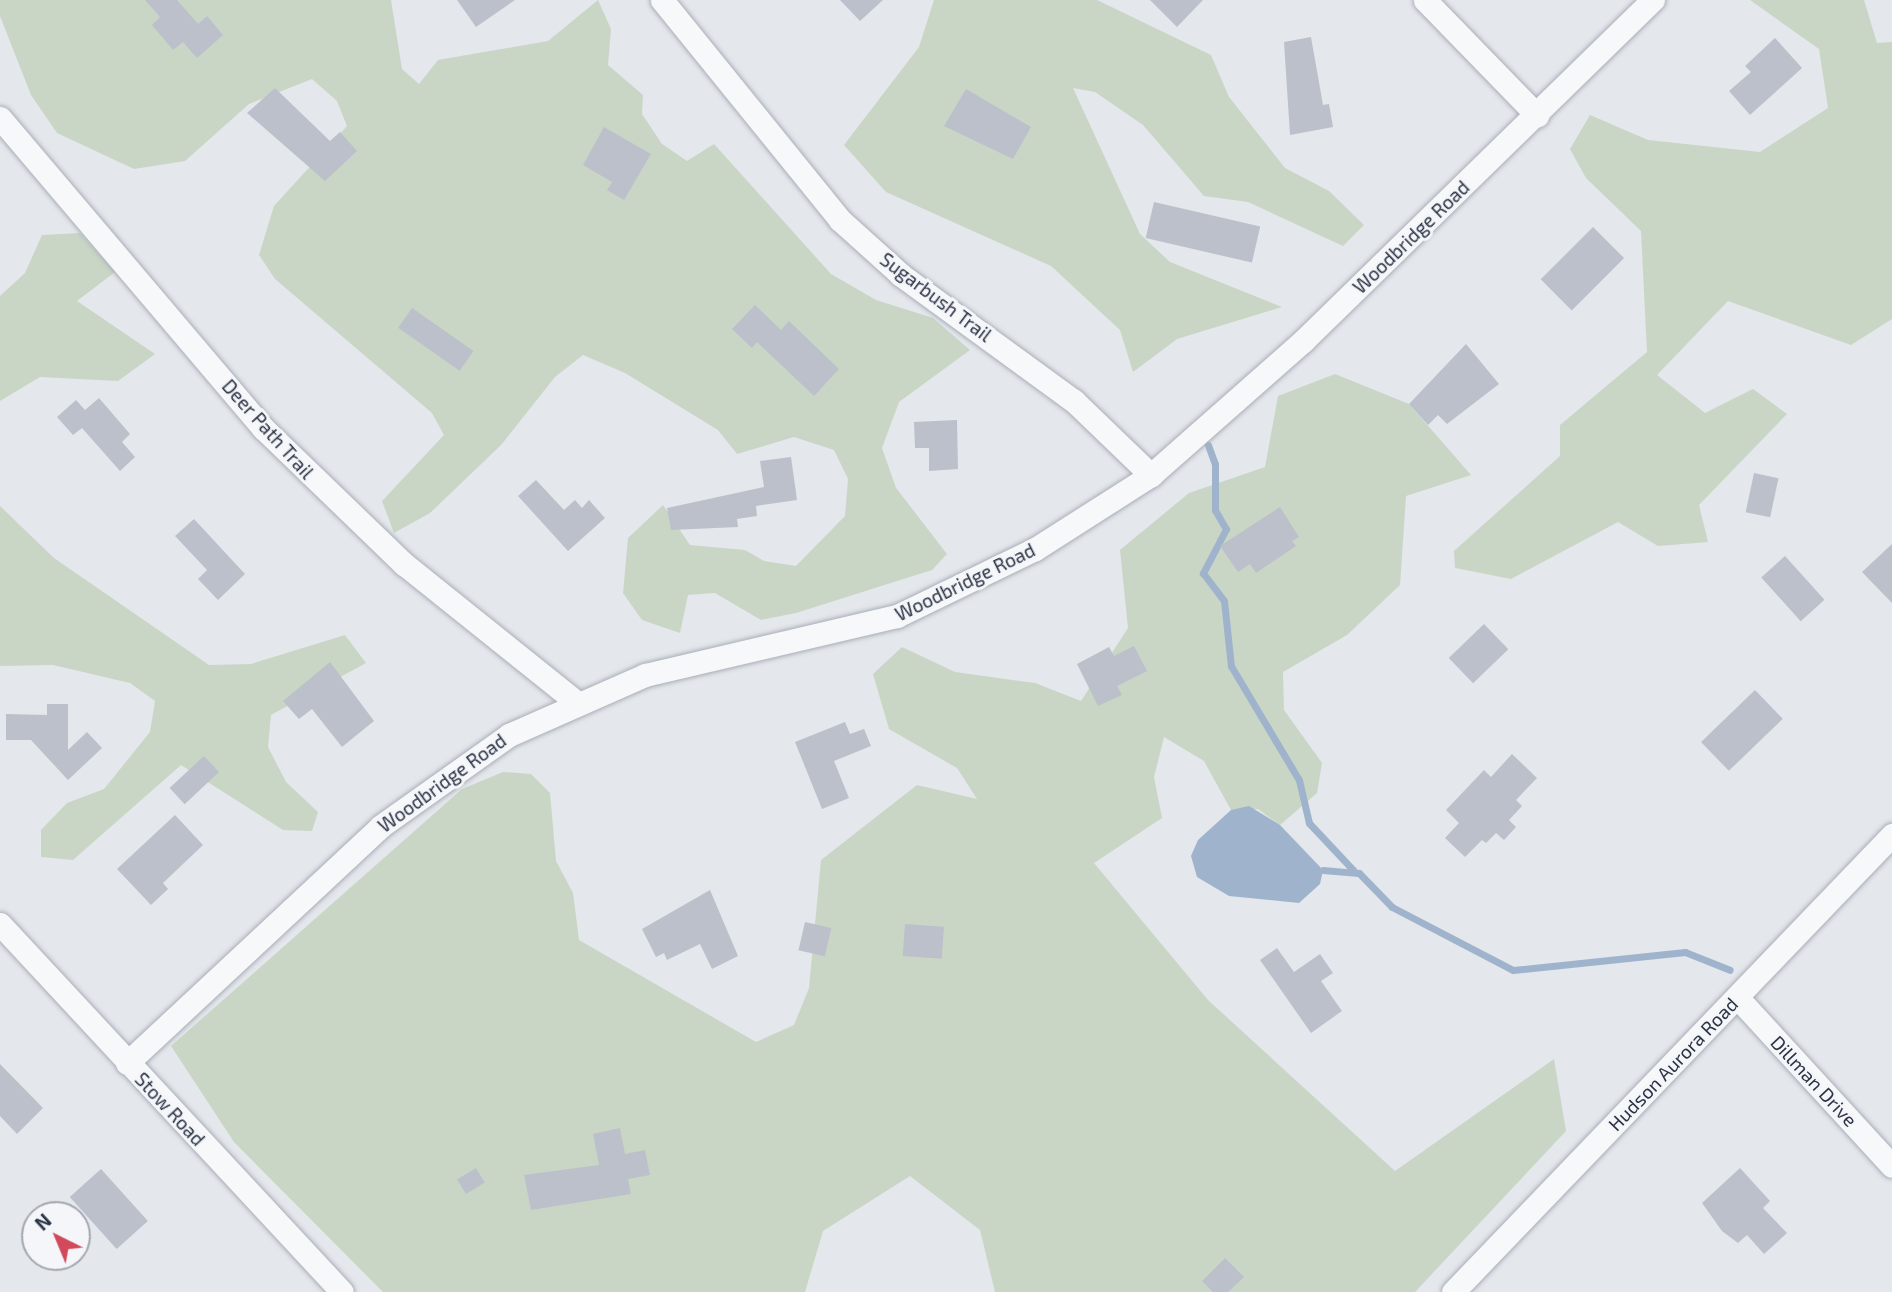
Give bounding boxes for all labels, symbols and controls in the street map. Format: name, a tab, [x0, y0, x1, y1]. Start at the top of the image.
street label: Woodbridge Road	[1348, 176, 1474, 298]
street label: Sugarbush Trail	[876, 247, 996, 347]
street label: Deer Path Trail	[217, 374, 319, 484]
street label: Woodbridge Road	[891, 538, 1039, 626]
street label: Woodbridge Road	[373, 729, 511, 837]
street label: Hudson Aurora Road	[1603, 992, 1743, 1136]
street label: Dillman Drive	[1766, 1031, 1862, 1131]
street label: Stow Road	[130, 1068, 210, 1150]
north arrow	[21, 1201, 91, 1271]
text: N	[30, 1209, 56, 1235]

